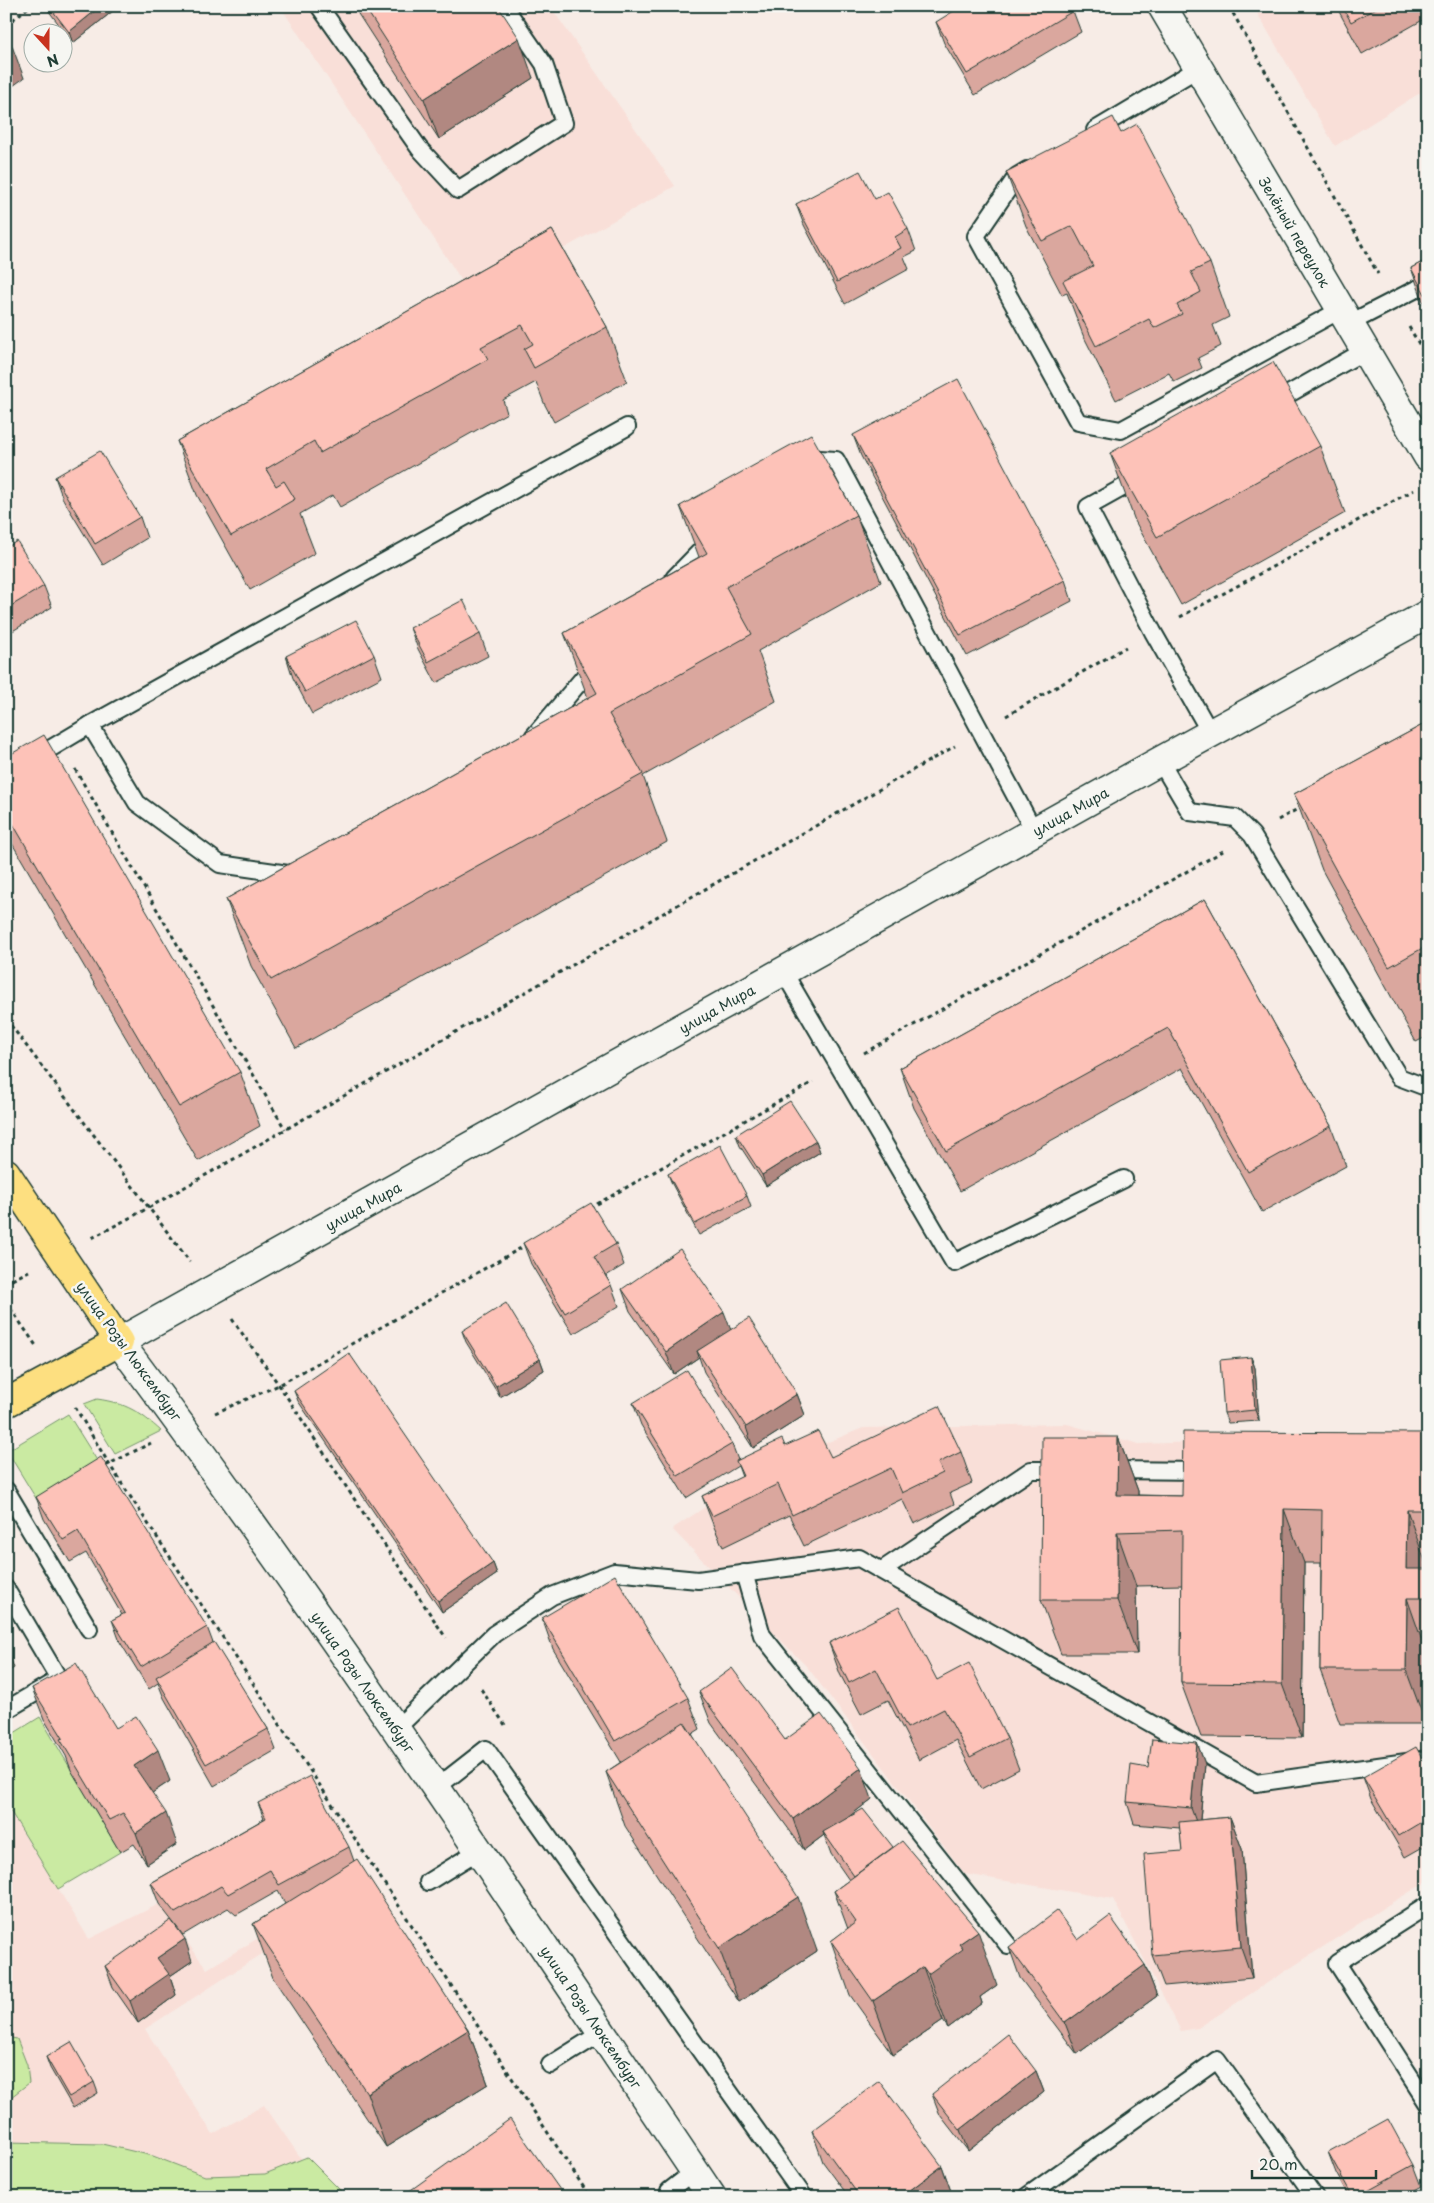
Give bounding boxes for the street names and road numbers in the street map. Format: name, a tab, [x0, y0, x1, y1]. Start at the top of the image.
street label: Зелёный переулок	[1254, 172, 1336, 292]
street label: улица Мира	[1028, 781, 1112, 841]
street label: улица Мира	[675, 979, 759, 1038]
street label: улица Мира	[321, 1176, 405, 1236]
street label: улица Розы Люксембург	[71, 1277, 187, 1426]
street label: улица Розы Люксембург	[306, 1607, 420, 1758]
street label: улица Розы Люксембург	[535, 1941, 647, 2093]

